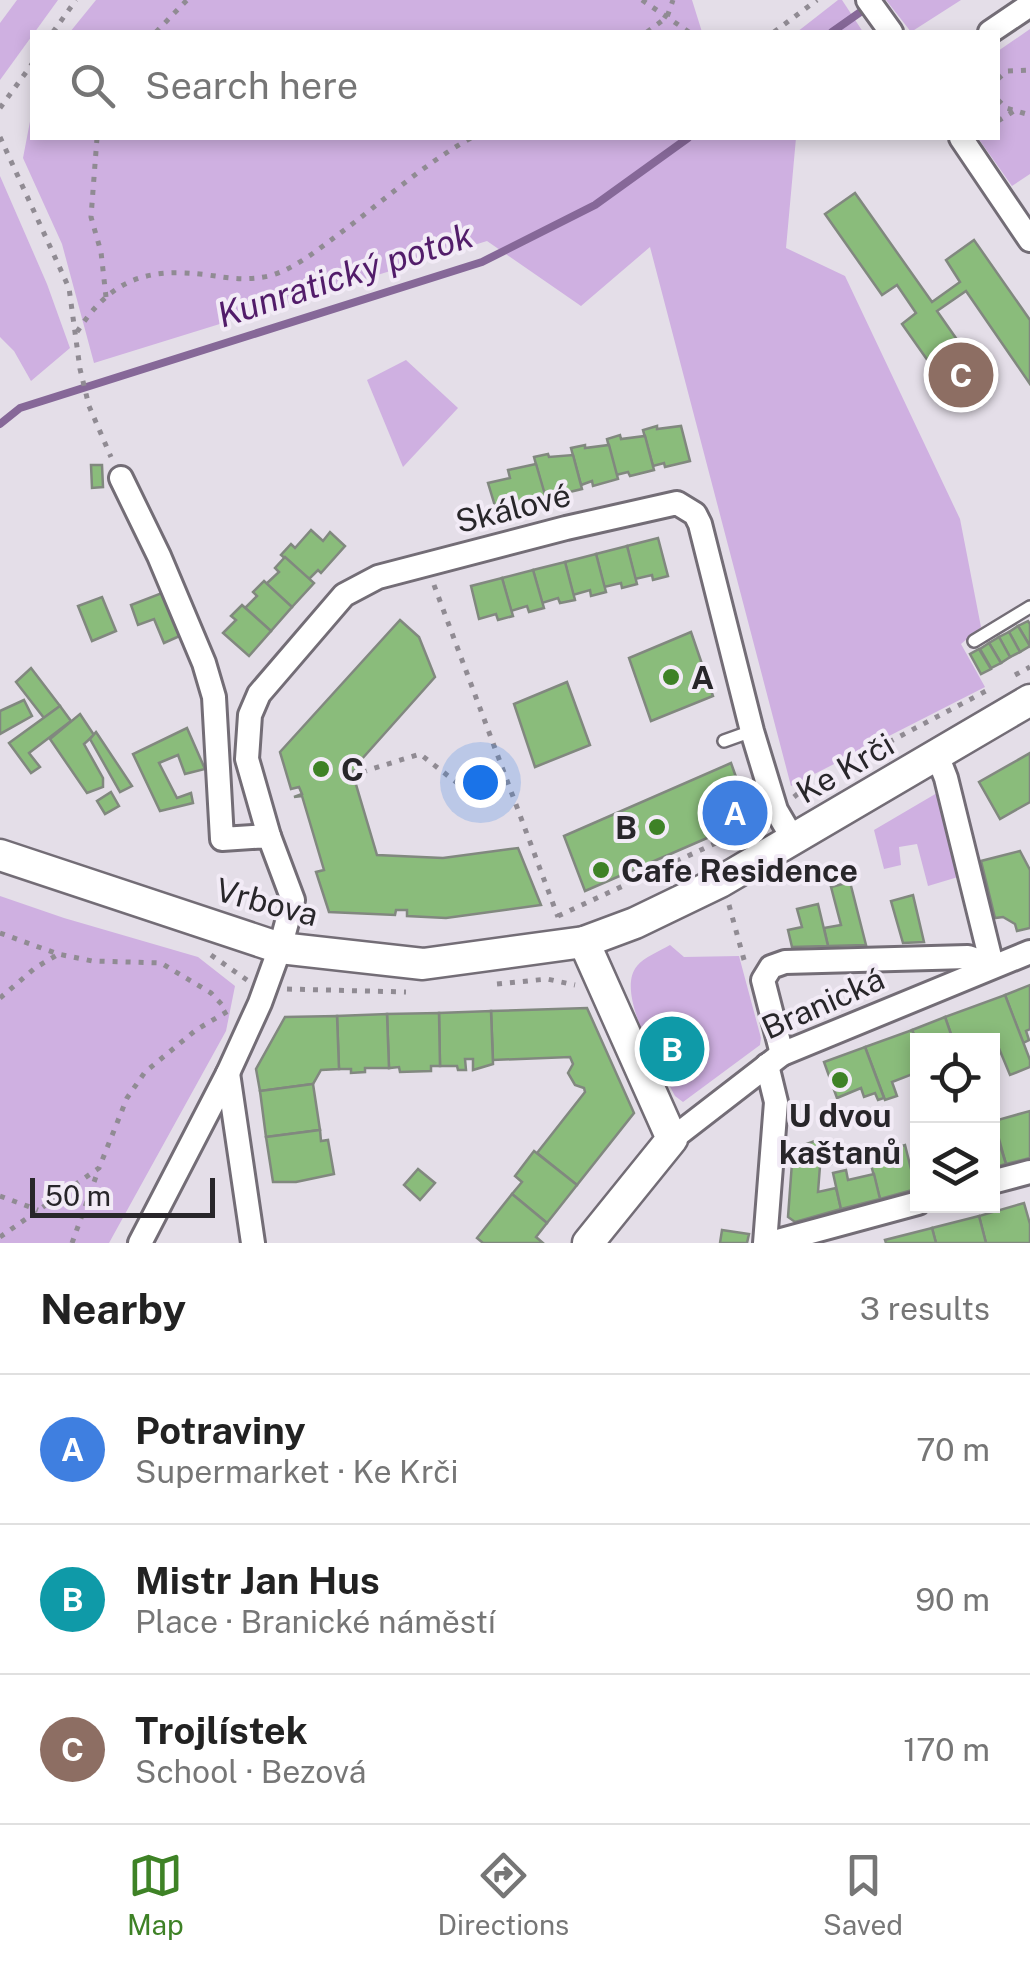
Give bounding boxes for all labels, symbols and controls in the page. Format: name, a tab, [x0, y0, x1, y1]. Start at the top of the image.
search box	[30, 30, 1000, 140]
icon: search	[65, 58, 120, 113]
text: Search here	[145, 63, 358, 108]
water label: Kunratický potok	[212, 214, 478, 336]
pin: C	[928, 338, 994, 412]
street label: Skálové	[452, 476, 574, 540]
place label: A	[691, 659, 714, 696]
marker: A	[660, 666, 682, 688]
street label: Ke Krči	[790, 725, 900, 811]
place label: C	[341, 751, 364, 788]
your location	[455, 757, 506, 808]
marker: C	[310, 758, 332, 780]
pin: A	[702, 776, 768, 850]
place label: B	[615, 809, 637, 846]
marker: B	[646, 816, 668, 838]
place label: Cafe Residence	[621, 852, 858, 889]
marker: Cafe Residence	[590, 859, 612, 881]
street label: Vrbova	[212, 871, 322, 933]
street label: Branická	[756, 960, 890, 1046]
pin: B	[640, 1012, 704, 1086]
map controls	[910, 1033, 1000, 1213]
button: locate	[910, 1033, 1000, 1123]
marker: U dvou kaštanů	[829, 1069, 851, 1091]
place label: U dvou kaštanů	[779, 1097, 901, 1171]
button: layers	[910, 1123, 1000, 1213]
scale bar	[30, 1173, 215, 1218]
text: 50 m	[45, 1179, 111, 1212]
text: Nearby	[40, 1284, 186, 1333]
text: 3 results	[860, 1290, 990, 1327]
text: Potraviny	[135, 1408, 306, 1453]
text: A	[61, 1431, 84, 1468]
text: 70 m	[916, 1431, 990, 1468]
text: Supermarket · Ke Krči	[135, 1453, 459, 1490]
text: Mistr Jan Hus	[135, 1558, 380, 1603]
text: B	[62, 1581, 83, 1618]
text: 90 m	[915, 1581, 990, 1618]
text: Place · Branické náměstí	[135, 1603, 496, 1640]
text: Trojlístek	[135, 1708, 308, 1753]
text: C	[61, 1731, 84, 1768]
text: 170 m	[903, 1731, 990, 1768]
text: School · Bezová	[135, 1753, 366, 1790]
tab: Map	[127, 1848, 184, 1941]
tab: Directions	[438, 1848, 569, 1941]
tab: Saved	[823, 1848, 903, 1941]

